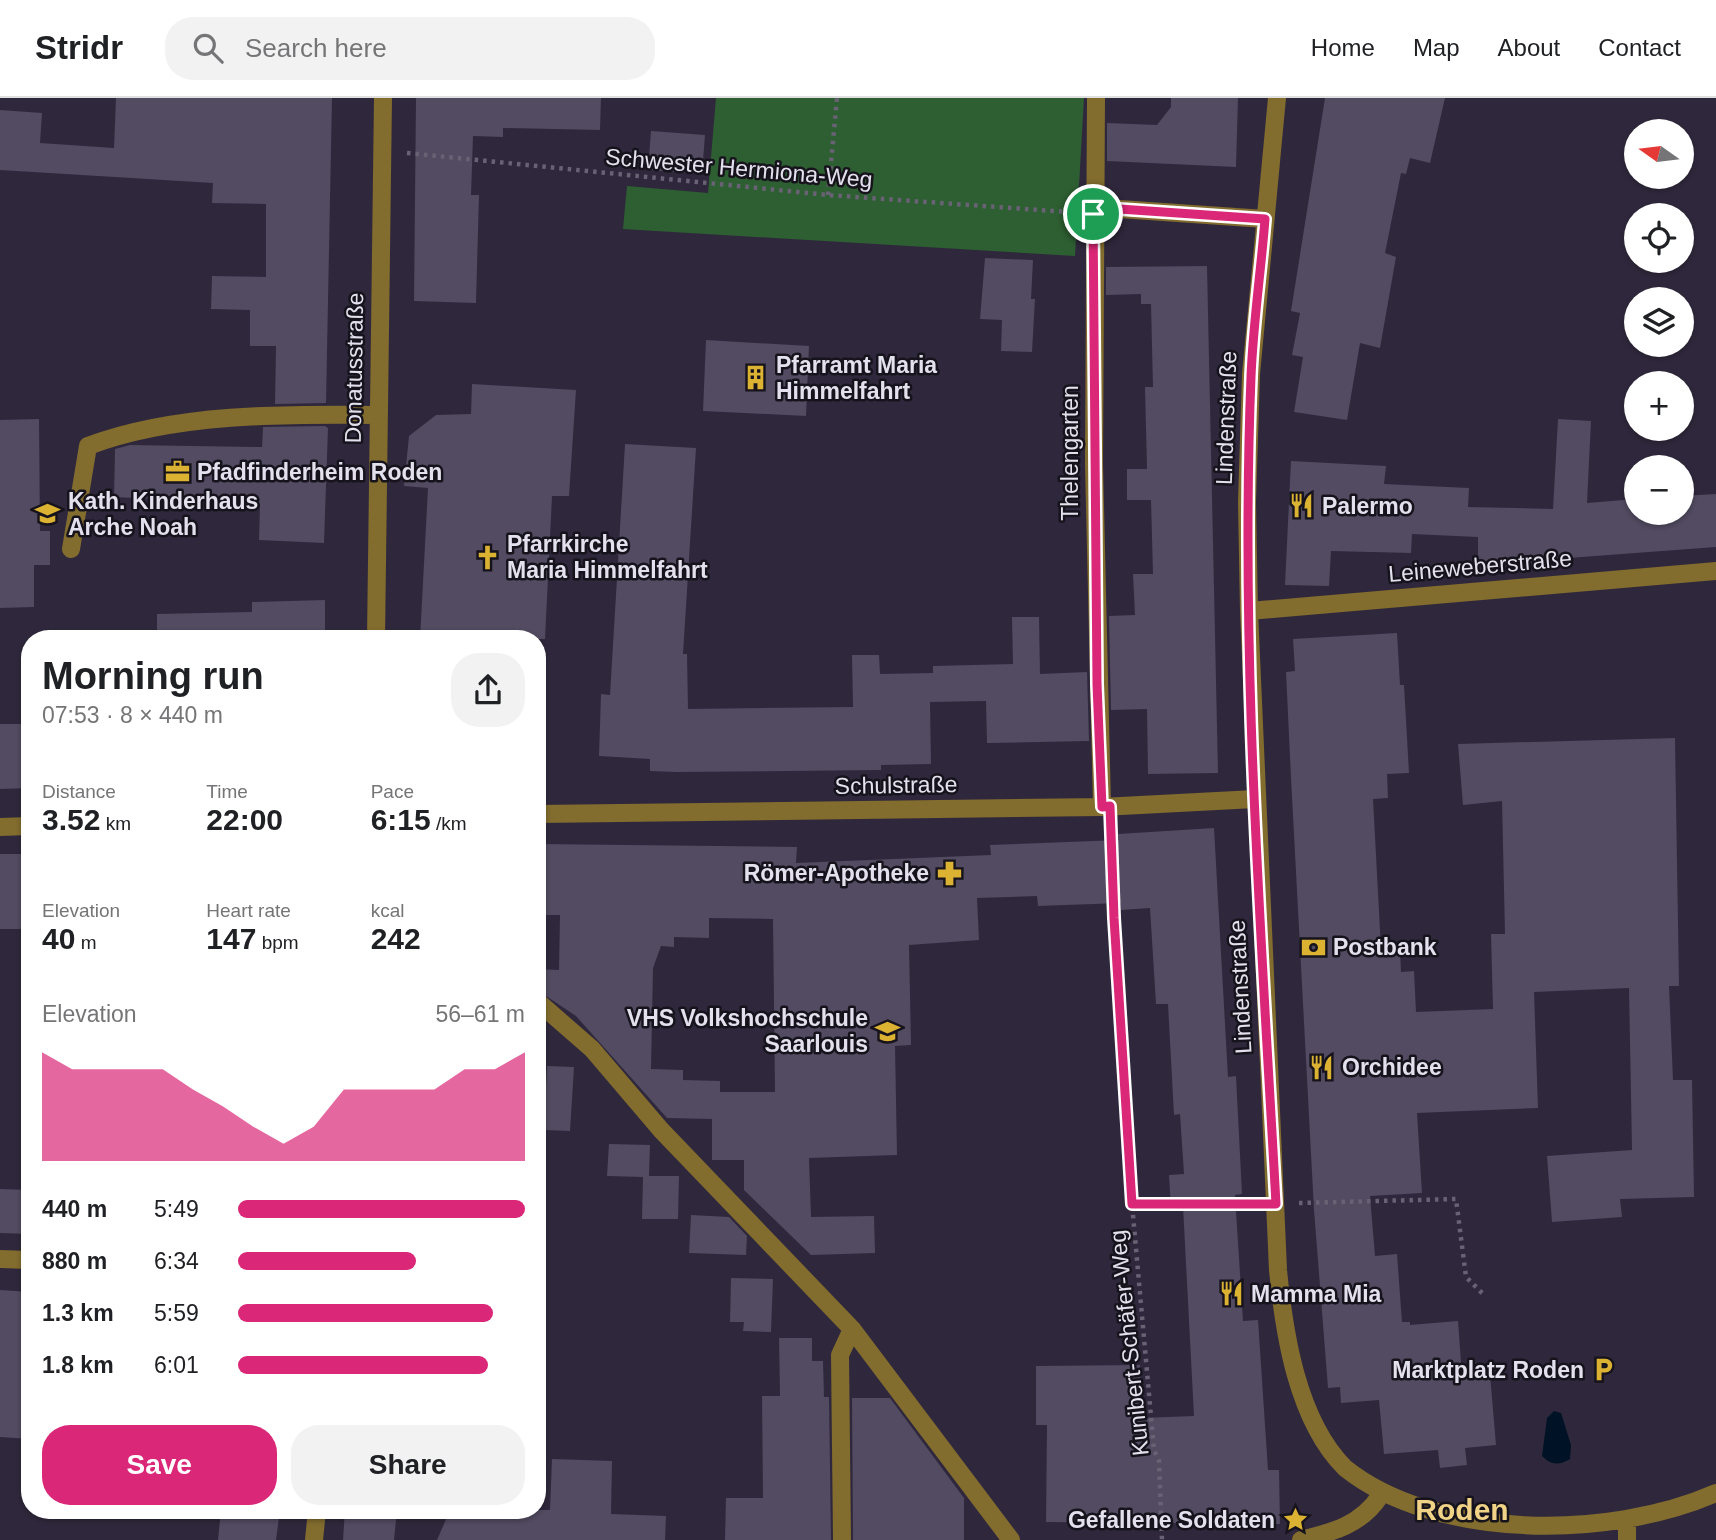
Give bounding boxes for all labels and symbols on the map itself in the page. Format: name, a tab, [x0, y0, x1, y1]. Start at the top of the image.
north arrow	[1624, 119, 1694, 189]
street label: Schwester Hermiona-Weg	[604, 143, 874, 193]
pin	[1063, 184, 1123, 244]
street label: Donatusstraße	[340, 292, 368, 444]
street label: Lindenstraße	[1211, 350, 1241, 486]
place label: Pfarramt Maria Himmelfahrt	[776, 352, 937, 404]
building icon: Pfarramt Maria Himmelfahrt	[742, 364, 770, 392]
street label: Thelengarten	[1057, 385, 1083, 521]
office icon: Pfadfinderheim Roden	[163, 458, 191, 486]
place label: Pfadfinderheim Roden	[197, 459, 442, 485]
place label: Kath. Kinderhaus Arche Noah	[68, 488, 258, 540]
restaurant icon: Palermo	[1288, 492, 1316, 520]
place label: Palermo	[1322, 493, 1413, 519]
school or university icon: Kath. Kinderhaus Arche Noah	[34, 500, 62, 528]
place label: Pfarrkirche Maria Himmelfahrt	[507, 531, 708, 583]
church icon: Pfarrkirche Maria Himmelfahrt	[473, 543, 501, 571]
street label: Leineweberstraße	[1387, 545, 1573, 587]
street label: Schulstraße	[834, 771, 958, 799]
pharmacy icon: Römer-Apotheke	[935, 859, 963, 887]
place label: Römer-Apotheke	[744, 860, 929, 886]
street label: Lindenstraße	[1224, 919, 1256, 1055]
bank icon: Postbank	[1299, 933, 1327, 961]
place label: Postbank	[1333, 934, 1437, 960]
place label: VHS Volkshochschule Saarlouis	[627, 1005, 868, 1057]
school or university icon: VHS Volkshochschule Saarlouis	[874, 1017, 902, 1045]
restaurant icon: Orchidee	[1308, 1053, 1336, 1081]
place label: Orchidee	[1342, 1054, 1442, 1080]
street label: Kunibert-Schäfer-Weg	[1104, 1229, 1154, 1457]
restaurant icon: Mamma Mia	[1217, 1280, 1245, 1308]
place label: Mamma Mia	[1251, 1281, 1382, 1307]
parking icon: Marktplatz Roden	[1590, 1356, 1618, 1384]
place label: Marktplatz Roden	[1392, 1357, 1584, 1383]
district label: Roden	[1415, 1493, 1509, 1526]
place icon: Gefallene Soldaten	[1281, 1506, 1309, 1534]
place label: Gefallene Soldaten	[1068, 1507, 1275, 1533]

